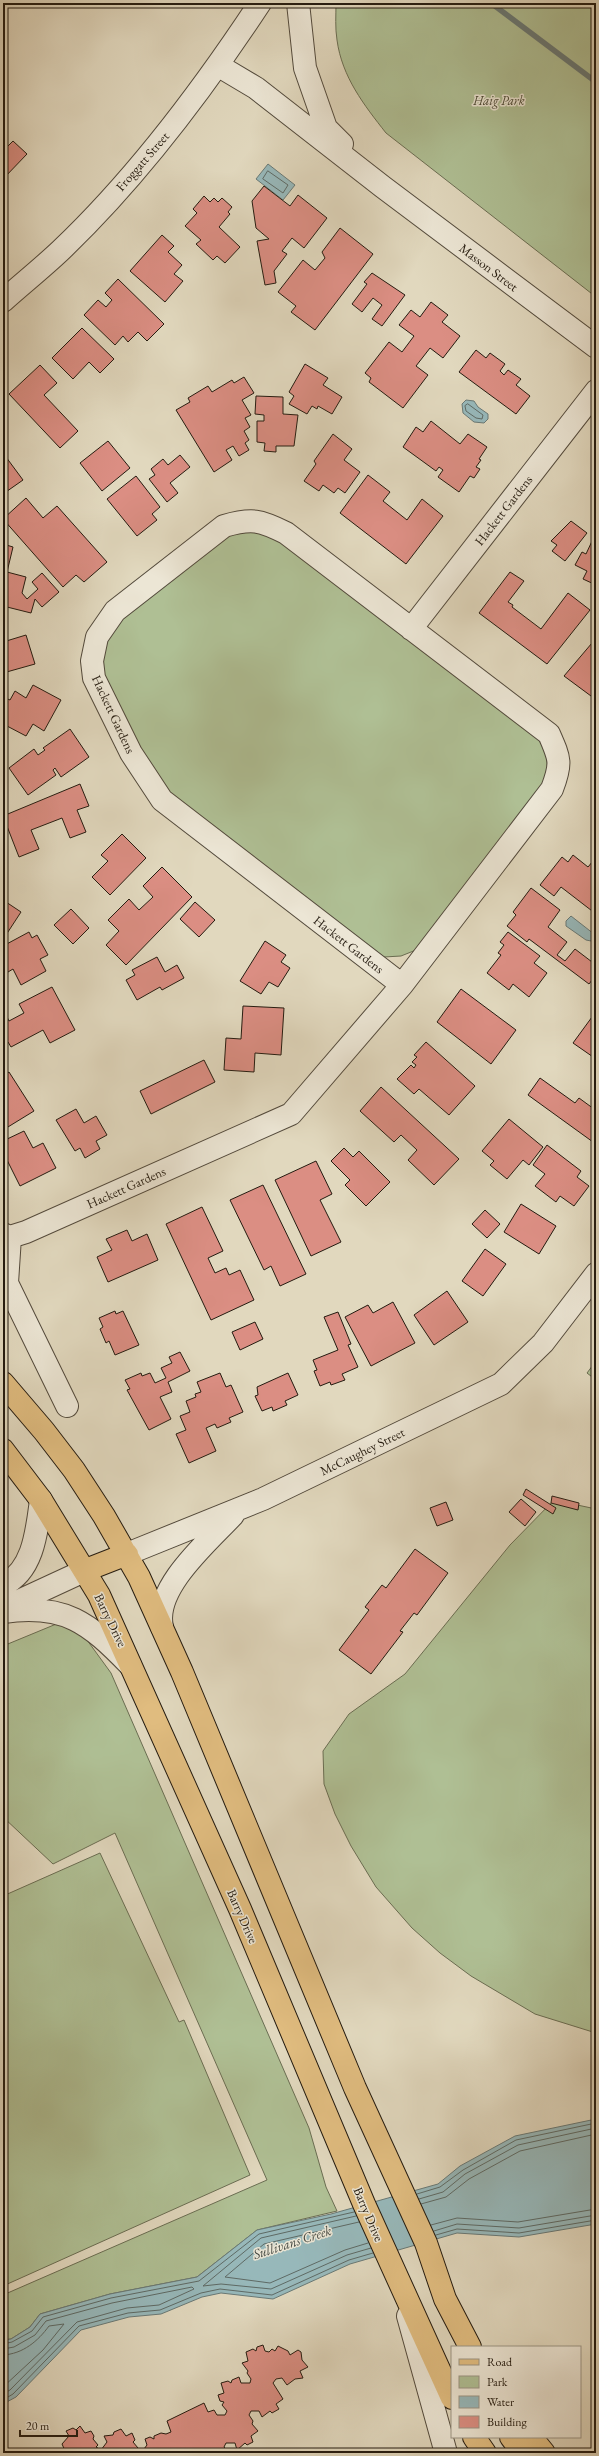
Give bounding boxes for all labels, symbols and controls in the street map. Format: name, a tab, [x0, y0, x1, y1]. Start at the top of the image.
park label: Haig Park	[472, 92, 525, 109]
street label: Froggatt Street	[112, 128, 173, 195]
street label: Masson Street	[456, 240, 522, 295]
street label: Hackett Gardens	[471, 472, 536, 549]
street label: Hackett Gardens	[88, 672, 139, 756]
street label: Hackett Gardens	[310, 912, 387, 977]
street label: Hackett Gardens	[84, 1162, 168, 1212]
street label: McCaughey Street	[317, 1424, 407, 1479]
street label: Barry Drive	[90, 1591, 131, 1650]
street label: Barry Drive	[223, 1886, 262, 1946]
street label: Barry Drive	[349, 2184, 388, 2244]
water label: Sullivans Creek	[250, 2221, 334, 2263]
legend	[451, 2346, 581, 2438]
text: Road	[487, 2354, 513, 2370]
text: Park	[487, 2374, 508, 2390]
text: Water	[487, 2394, 514, 2410]
scale bar	[20, 2412, 77, 2438]
text: Building	[487, 2414, 528, 2430]
text: 20 m	[26, 2418, 50, 2434]

